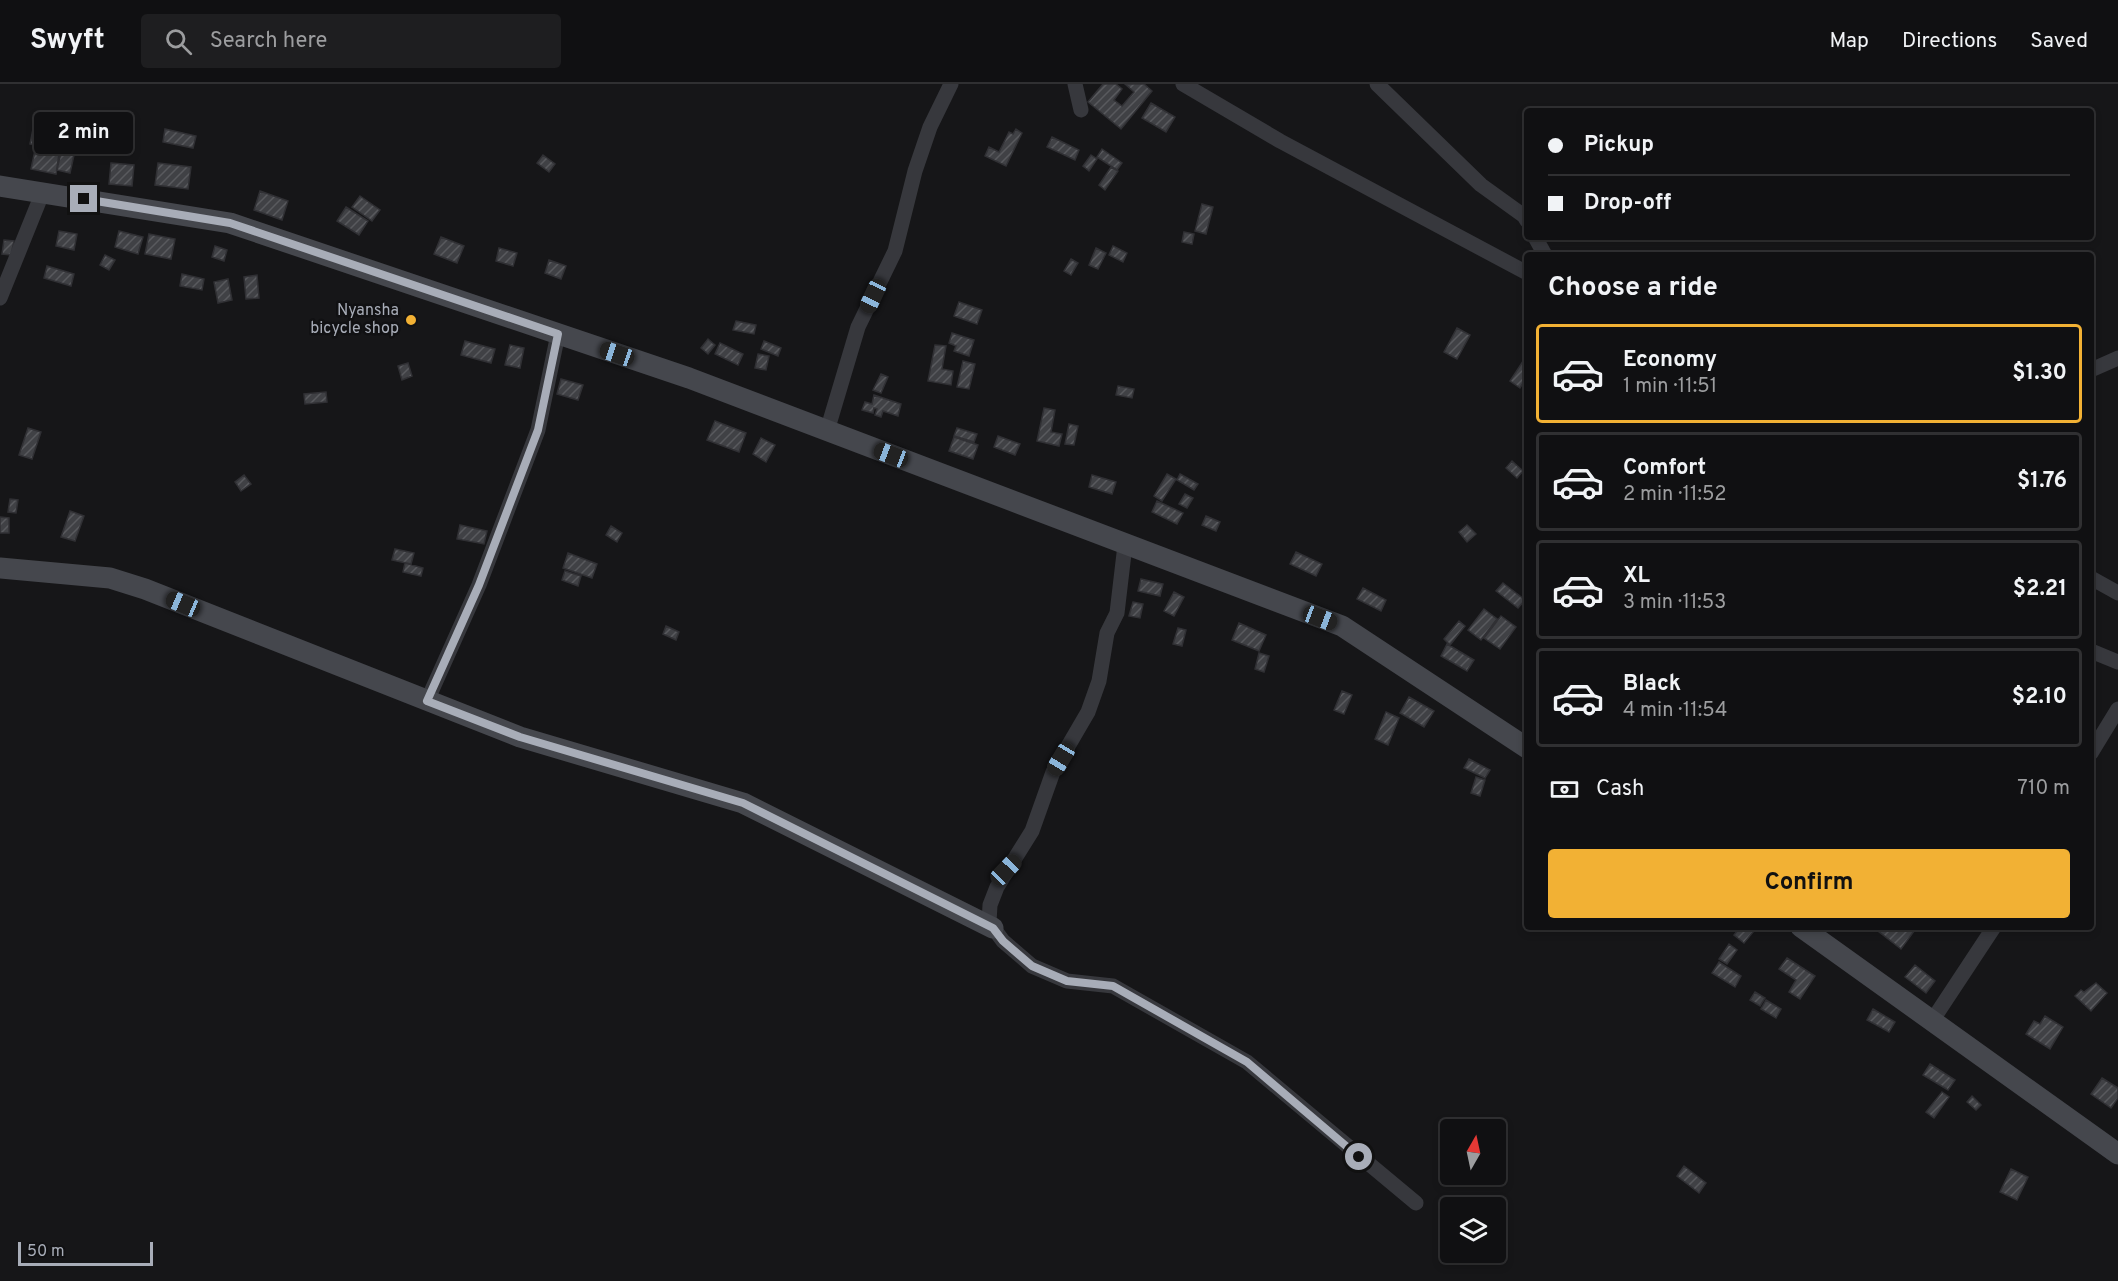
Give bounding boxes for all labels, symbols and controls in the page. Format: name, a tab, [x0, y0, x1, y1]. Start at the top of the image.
search box	[141, 14, 561, 68]
text: Swyft	[30, 23, 105, 59]
icon: search	[162, 25, 195, 58]
text: Search here	[210, 28, 327, 55]
text: Map	[1829, 28, 1869, 55]
text: Directions	[1902, 28, 1997, 55]
text: Saved	[2030, 28, 2088, 55]
callout: 2 min	[34, 112, 134, 154]
text: 2 min	[57, 120, 110, 146]
text: Pickup	[1584, 132, 1654, 159]
route end	[70, 185, 97, 212]
text: Drop-off	[1584, 190, 1671, 217]
text: Choose a ride	[1548, 271, 1718, 305]
car	[857, 276, 889, 316]
place label: Nyansha bicycle shop	[310, 301, 399, 339]
marker: Nyansha bicycle shop	[404, 313, 418, 327]
car	[597, 340, 637, 368]
icon: car	[1551, 347, 1605, 401]
text: Economy	[1623, 347, 1717, 374]
text: $1.30	[2012, 360, 2067, 387]
text: 1 min · 11:51	[1623, 374, 1717, 400]
car	[871, 440, 911, 470]
icon: car	[1551, 455, 1605, 509]
text: Comfort	[1623, 455, 1706, 482]
text: $1.76	[2017, 468, 2067, 495]
text: 2 min · 11:52	[1623, 482, 1727, 508]
icon: car	[1551, 563, 1605, 617]
text: XL	[1623, 563, 1650, 590]
text: $2.21	[2013, 576, 2067, 603]
car	[163, 589, 203, 619]
text: 3 min · 11:53	[1623, 590, 1726, 616]
car	[1300, 603, 1340, 633]
icon: car	[1551, 671, 1605, 725]
text: Black	[1623, 671, 1681, 698]
text: $2.10	[2012, 684, 2067, 711]
text: 4 min · 11:54	[1623, 698, 1727, 724]
car	[1044, 739, 1078, 779]
icon: cash	[1548, 773, 1581, 806]
text: Cash	[1596, 776, 1645, 803]
text: 710 m	[2017, 776, 2070, 802]
button: Confirm	[1548, 849, 2070, 918]
car	[987, 851, 1025, 889]
north arrow	[1440, 1119, 1506, 1185]
map controls	[1440, 1119, 1506, 1263]
route start	[1345, 1143, 1372, 1170]
button: layers	[1440, 1197, 1506, 1263]
scale bar	[18, 1239, 153, 1266]
text: 50 m	[27, 1242, 65, 1262]

